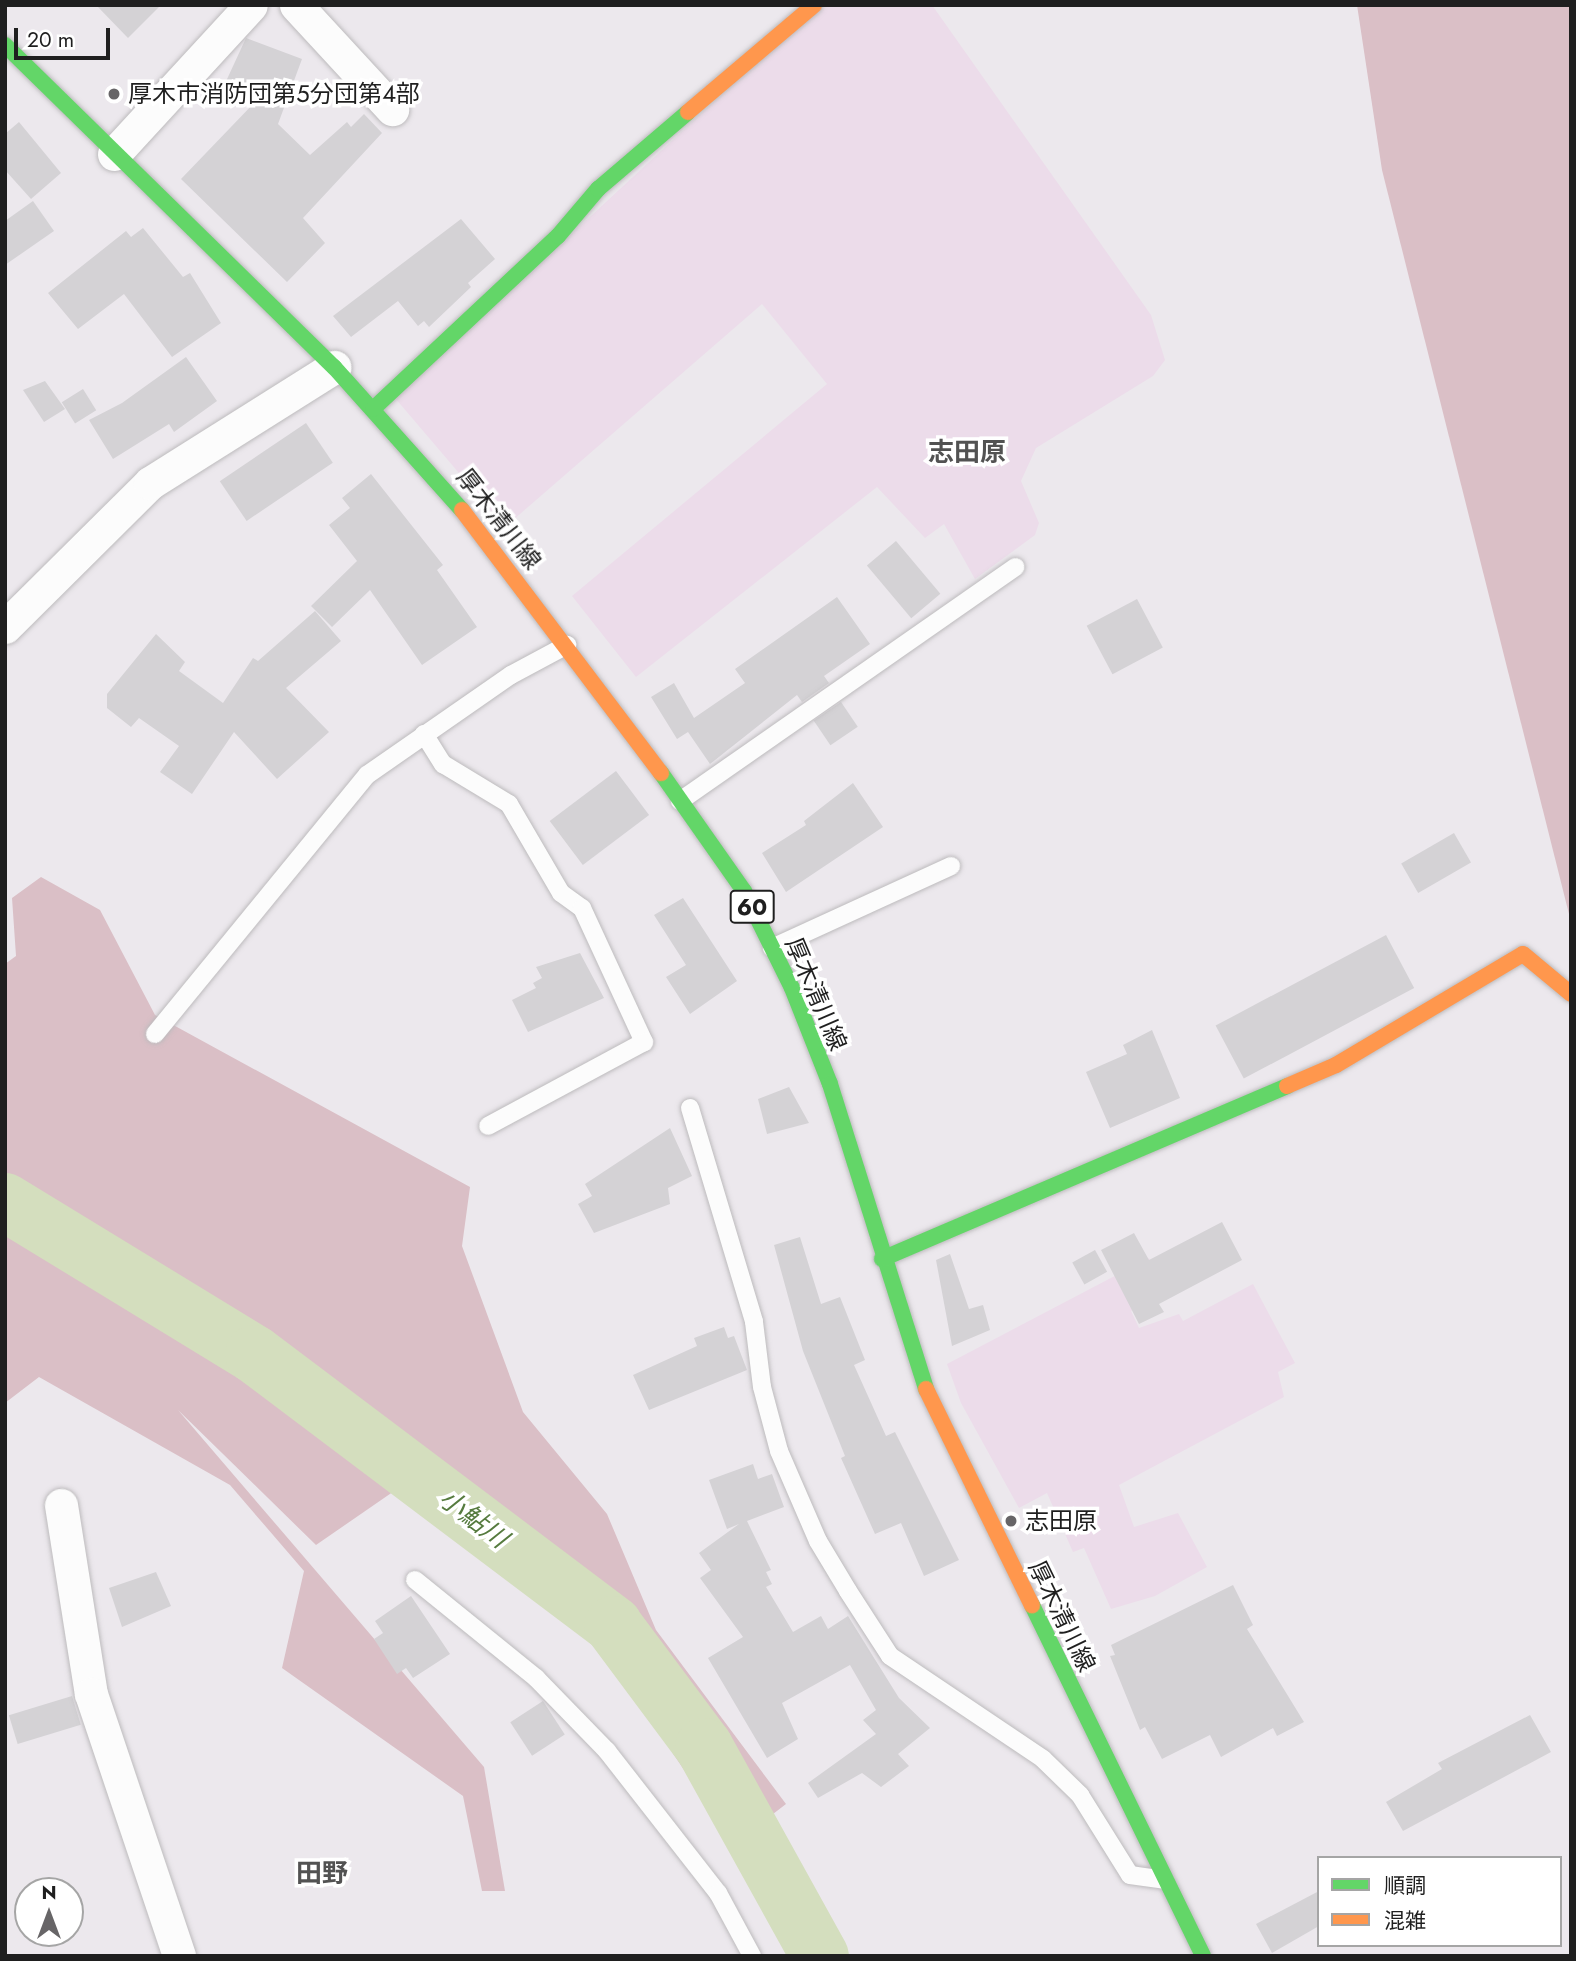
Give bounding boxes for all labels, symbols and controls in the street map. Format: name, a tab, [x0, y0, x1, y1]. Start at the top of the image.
scale bar	[18, 14, 114, 58]
text: 20 m	[27, 25, 74, 55]
place label: 厚木市消防団第５分団第４部	[128, 80, 420, 108]
marker: 厚木市消防団第５分団第４部	[106, 86, 122, 102]
district label: 志田原	[928, 437, 1006, 469]
street label: 厚木清川線	[451, 463, 547, 575]
road number: 60	[729, 888, 775, 926]
street label: 厚木清川線	[779, 933, 853, 1055]
water label: 小鮎川	[432, 1483, 514, 1555]
place label: 志田原	[1025, 1507, 1097, 1535]
marker: 志田原	[1003, 1513, 1019, 1529]
street label: 厚木清川線	[1023, 1556, 1101, 1676]
legend	[1317, 1856, 1562, 1947]
district label: 田野	[296, 1858, 348, 1890]
text: 順調	[1384, 1871, 1426, 1901]
north arrow	[14, 1877, 84, 1947]
text: N	[41, 1879, 57, 1906]
text: 混雑	[1384, 1906, 1426, 1936]

